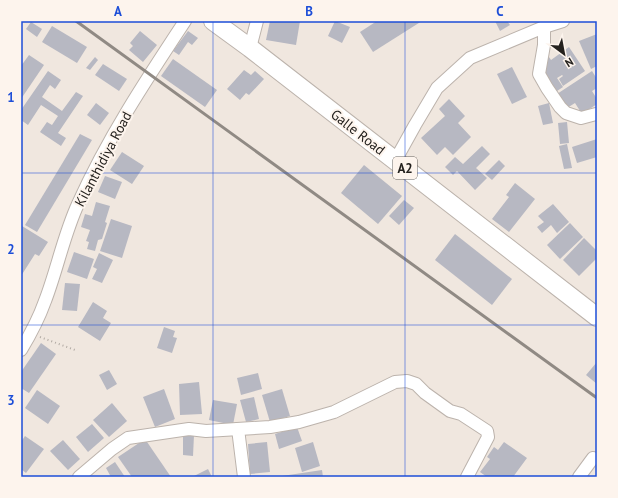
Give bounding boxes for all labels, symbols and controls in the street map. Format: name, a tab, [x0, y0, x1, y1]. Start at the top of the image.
text: A	[114, 3, 122, 20]
text: B	[305, 3, 313, 20]
text: C	[496, 3, 504, 20]
north arrow	[544, 34, 584, 74]
text: N	[563, 55, 576, 70]
text: 1	[7, 89, 15, 106]
street label: Galle Road	[327, 105, 389, 159]
street label: Kilanthidiya Road	[70, 108, 136, 210]
road number: A2	[393, 157, 417, 179]
text: 2	[7, 241, 15, 258]
text: 3	[7, 392, 15, 409]

